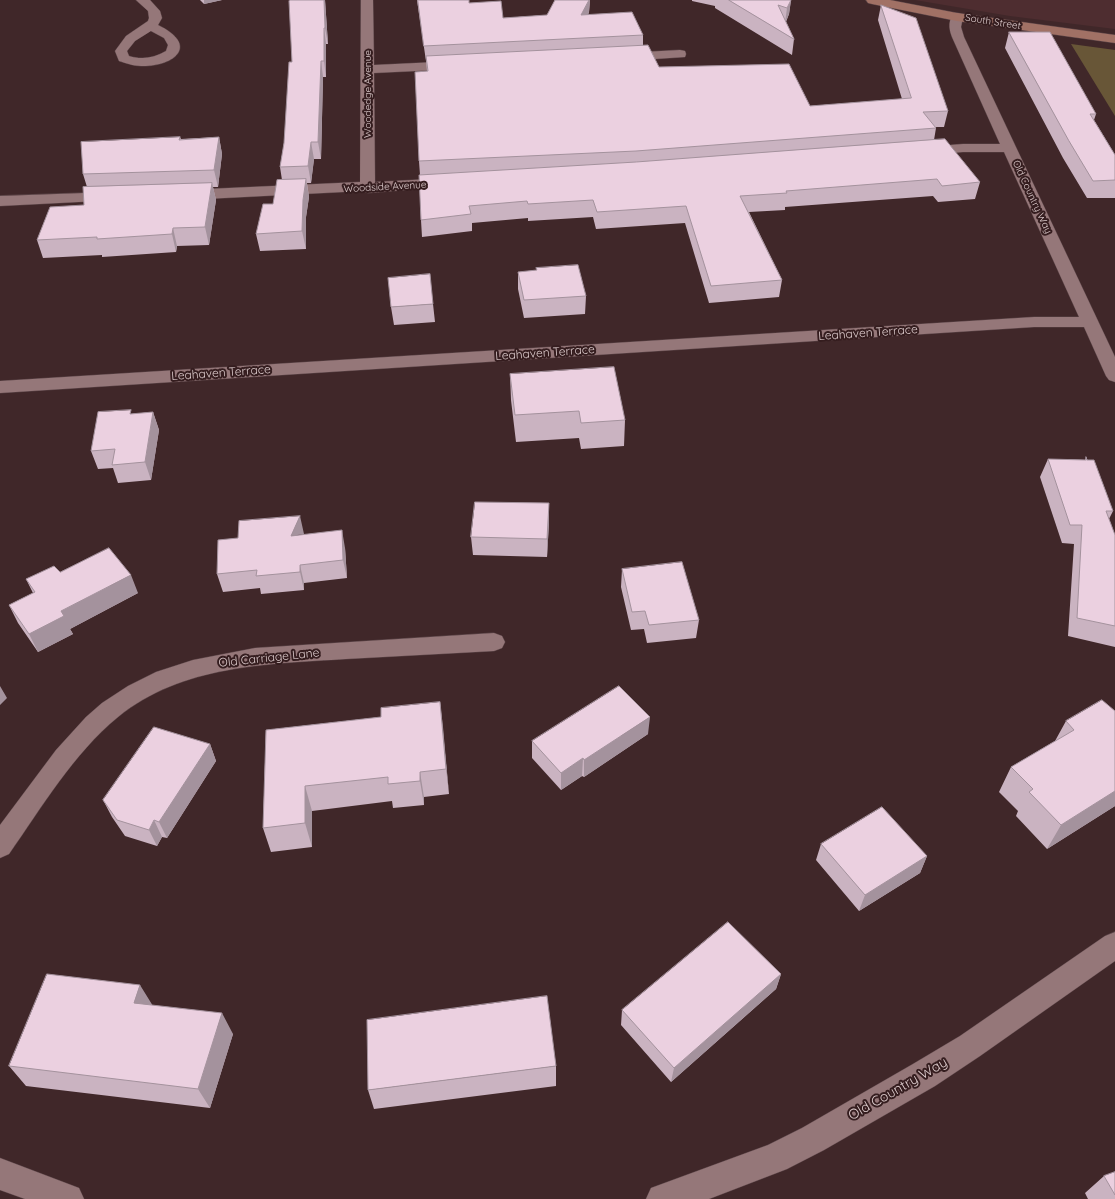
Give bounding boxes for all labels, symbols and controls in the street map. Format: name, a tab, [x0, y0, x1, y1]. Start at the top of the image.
street label: South Street	[964, 12, 1022, 32]
street label: Woodedge Avenue	[362, 50, 374, 138]
street label: Old Country Way	[1010, 158, 1054, 236]
street label: Woodside Avenue	[343, 179, 427, 195]
street label: Leahaven Terrace	[818, 322, 918, 344]
street label: Leahaven Terrace	[495, 342, 595, 364]
street label: Leahaven Terrace	[171, 362, 271, 384]
street label: Old Carriage Lane	[218, 646, 320, 670]
street label: Old Country Way	[846, 1054, 950, 1124]

